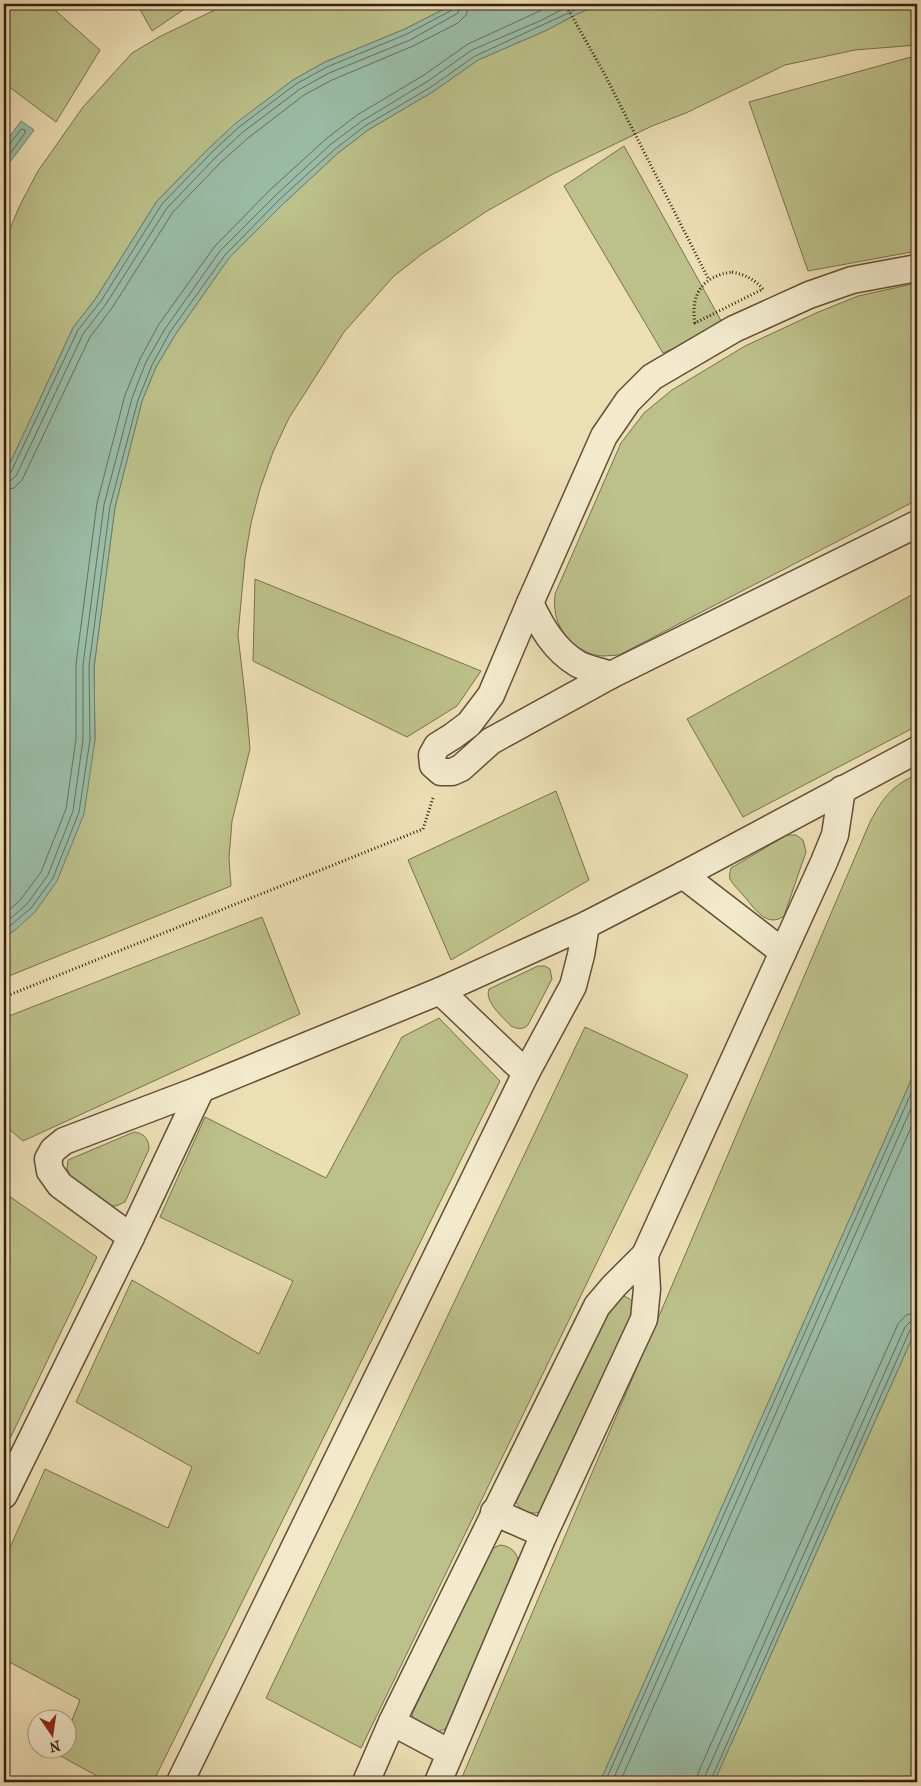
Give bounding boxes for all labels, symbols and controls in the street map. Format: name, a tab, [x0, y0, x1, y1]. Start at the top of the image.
north arrow	[28, 1708, 78, 1758]
text: N	[47, 1737, 62, 1756]

